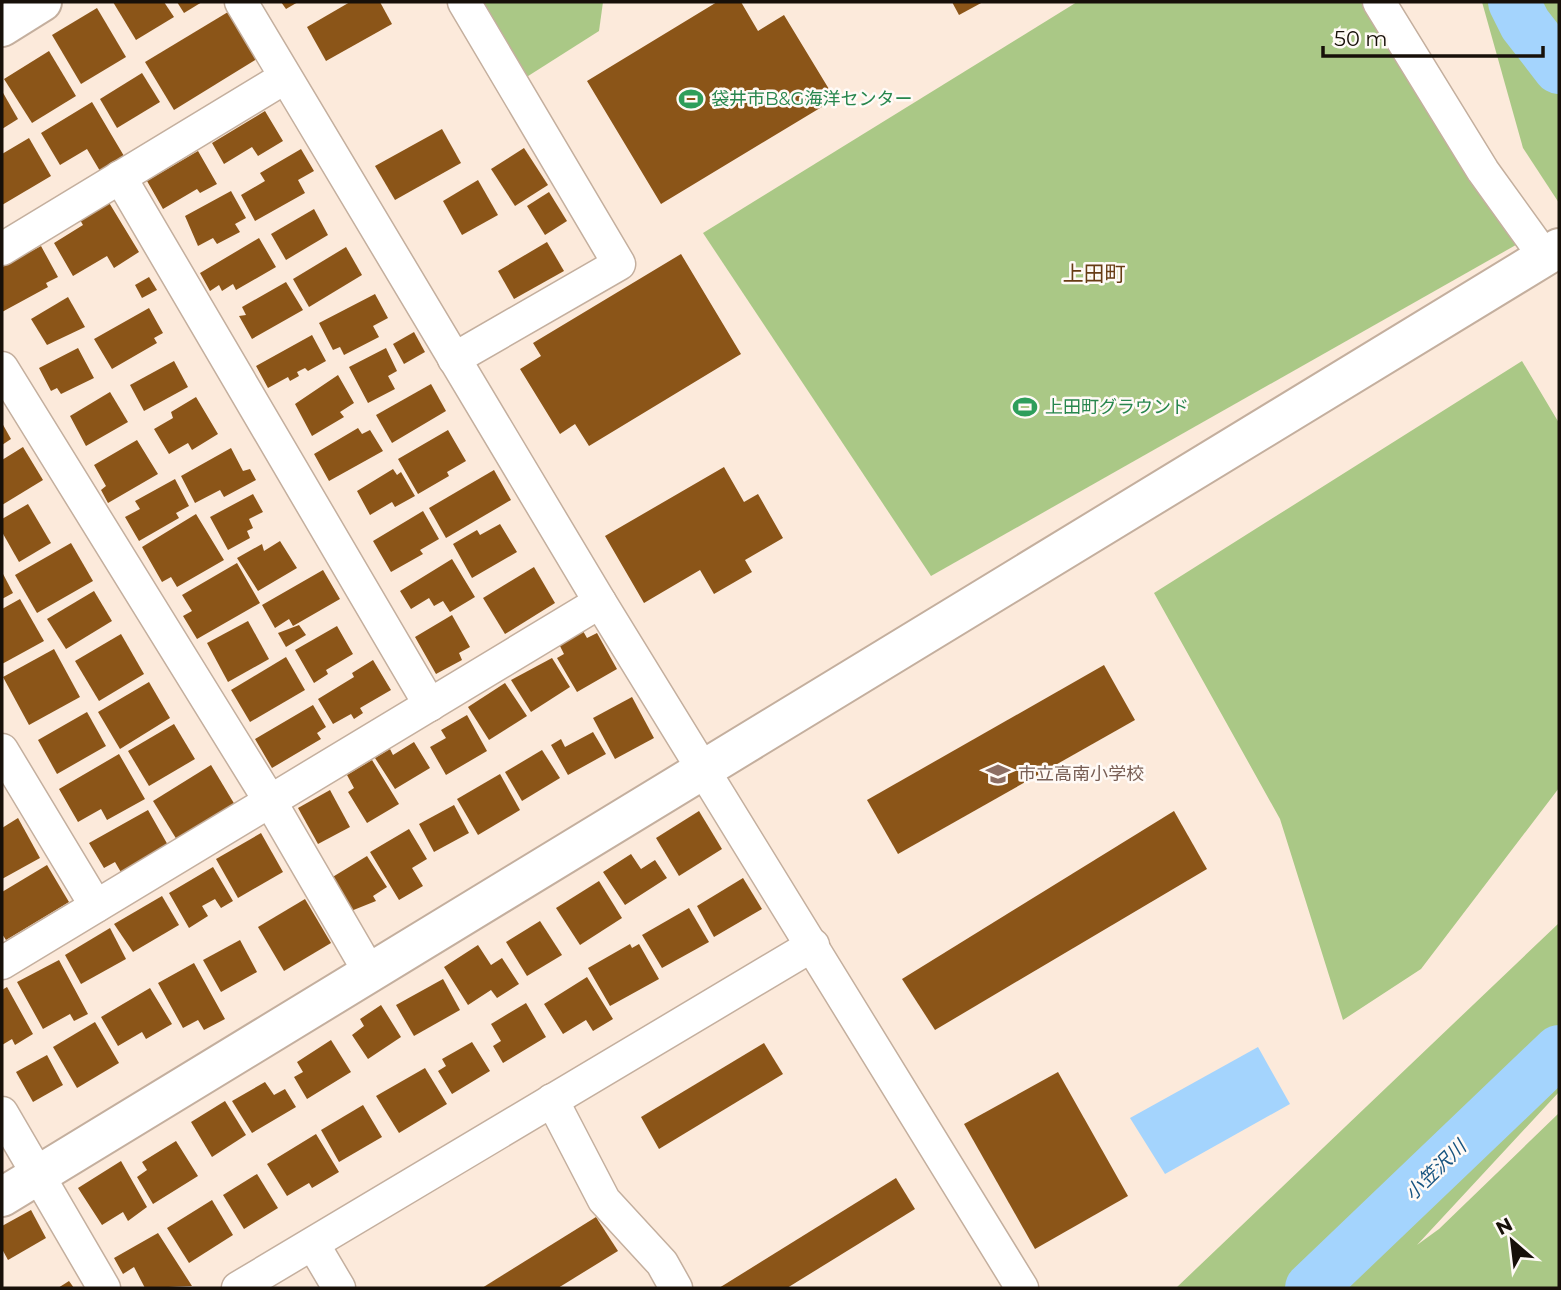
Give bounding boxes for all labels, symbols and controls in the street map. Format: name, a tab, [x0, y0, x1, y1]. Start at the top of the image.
scale bar	[1323, 14, 1544, 58]
text: 50 m	[1334, 26, 1388, 51]
sports icon: 袋井市B&G海洋センター	[677, 85, 705, 113]
place label: 袋井市B&G海洋センター	[711, 88, 913, 110]
district label: 上田町	[1063, 261, 1126, 286]
sports icon: 上田町グラウンド	[1011, 393, 1039, 421]
place label: 上田町グラウンド	[1045, 396, 1189, 418]
school or university icon: 市立高南小学校	[984, 760, 1012, 788]
place label: 市立高南小学校	[1018, 763, 1144, 785]
water label: 小笠沢川	[1400, 1134, 1472, 1205]
north arrow	[1477, 1206, 1547, 1276]
text: N	[1492, 1213, 1516, 1240]

